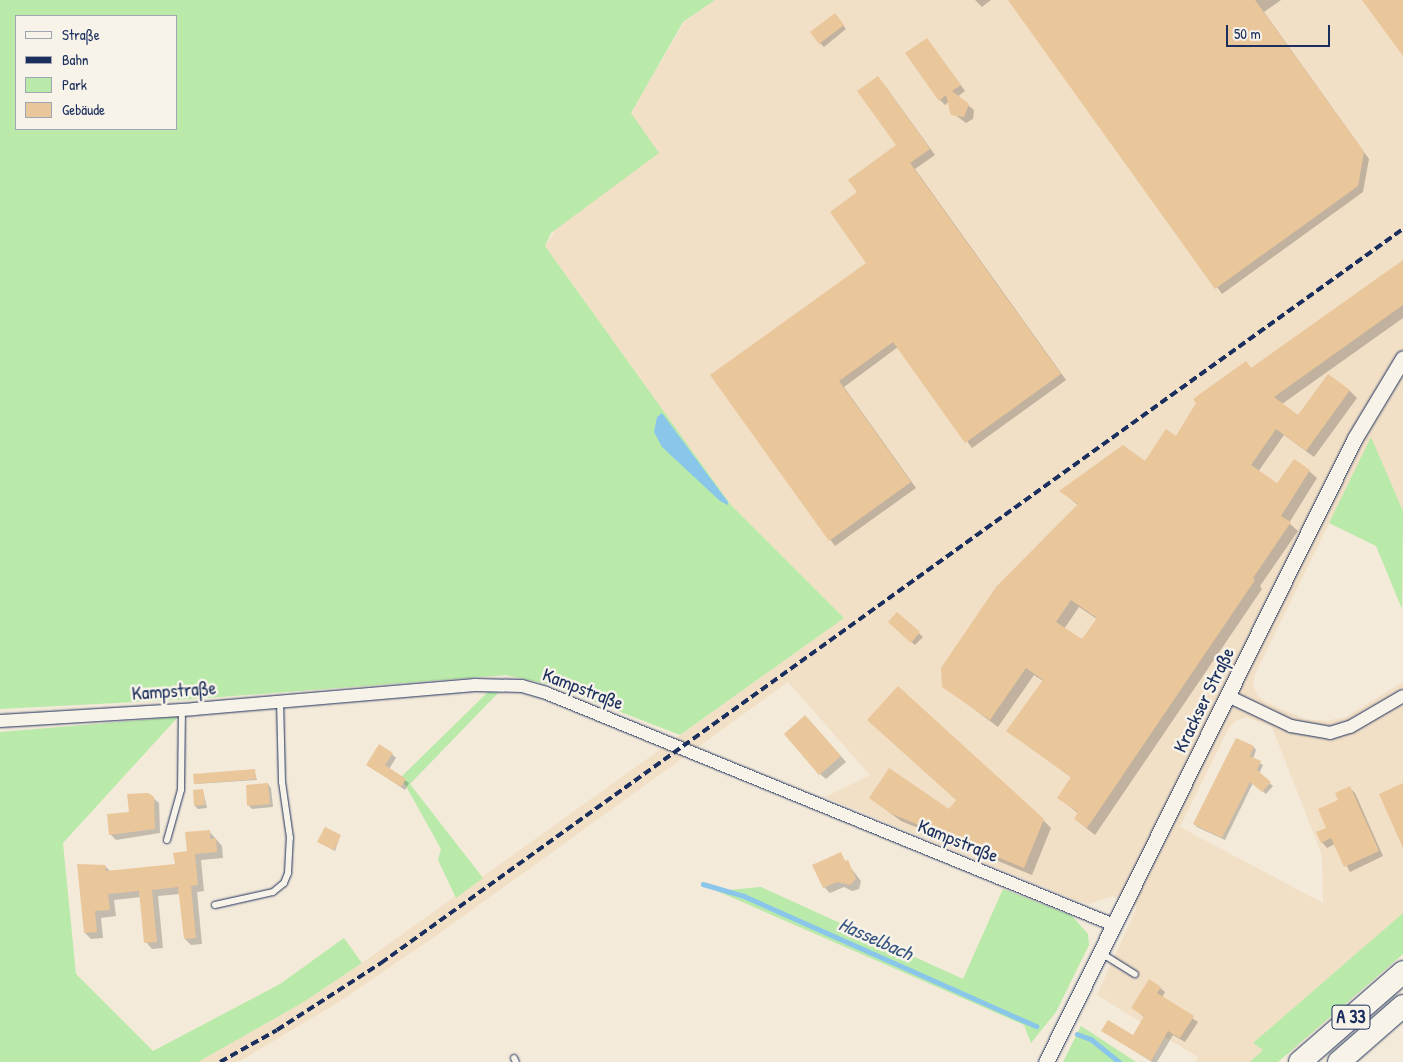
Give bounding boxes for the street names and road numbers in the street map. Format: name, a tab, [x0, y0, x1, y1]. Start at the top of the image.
street label: Krackser Straße	[1169, 644, 1239, 756]
street label: Kampstraße	[539, 663, 627, 715]
street label: Kampstraße	[131, 677, 217, 705]
street label: Kampstraße	[914, 815, 1002, 867]
road number: A 33	[1331, 1002, 1371, 1032]

